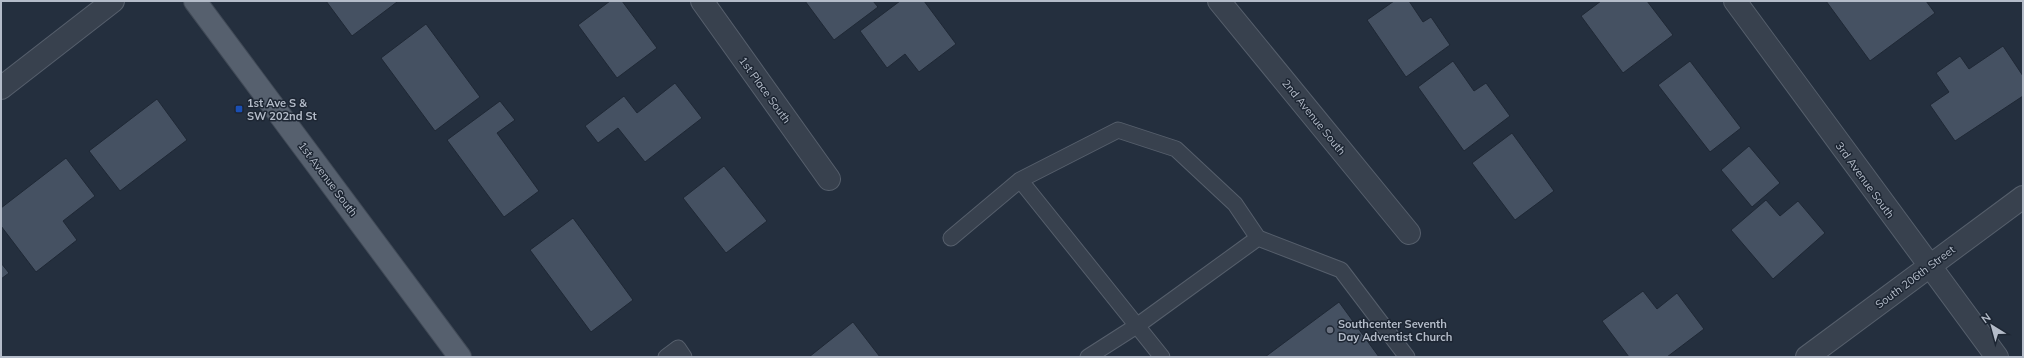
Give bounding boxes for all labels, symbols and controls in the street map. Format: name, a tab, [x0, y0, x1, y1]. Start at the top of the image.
street label: 1st Place South	[736, 54, 794, 126]
street label: 2nd Avenue South	[1279, 76, 1349, 158]
place label: 1st Ave S & SW 202nd St	[247, 96, 317, 123]
marker: 1st Ave S & SW 202nd St	[234, 104, 244, 114]
street label: 1st Avenue South	[295, 139, 361, 219]
street label: 3rd Avenue South	[1833, 139, 1897, 221]
street label: South 206th Street	[1872, 242, 1958, 311]
north arrow	[1972, 306, 2012, 346]
text: N	[1978, 310, 1994, 326]
place label: Southcenter Seventh Day Adventist Church	[1338, 317, 1453, 344]
marker: Southcenter Seventh Day Adventist Church	[1325, 325, 1335, 335]

